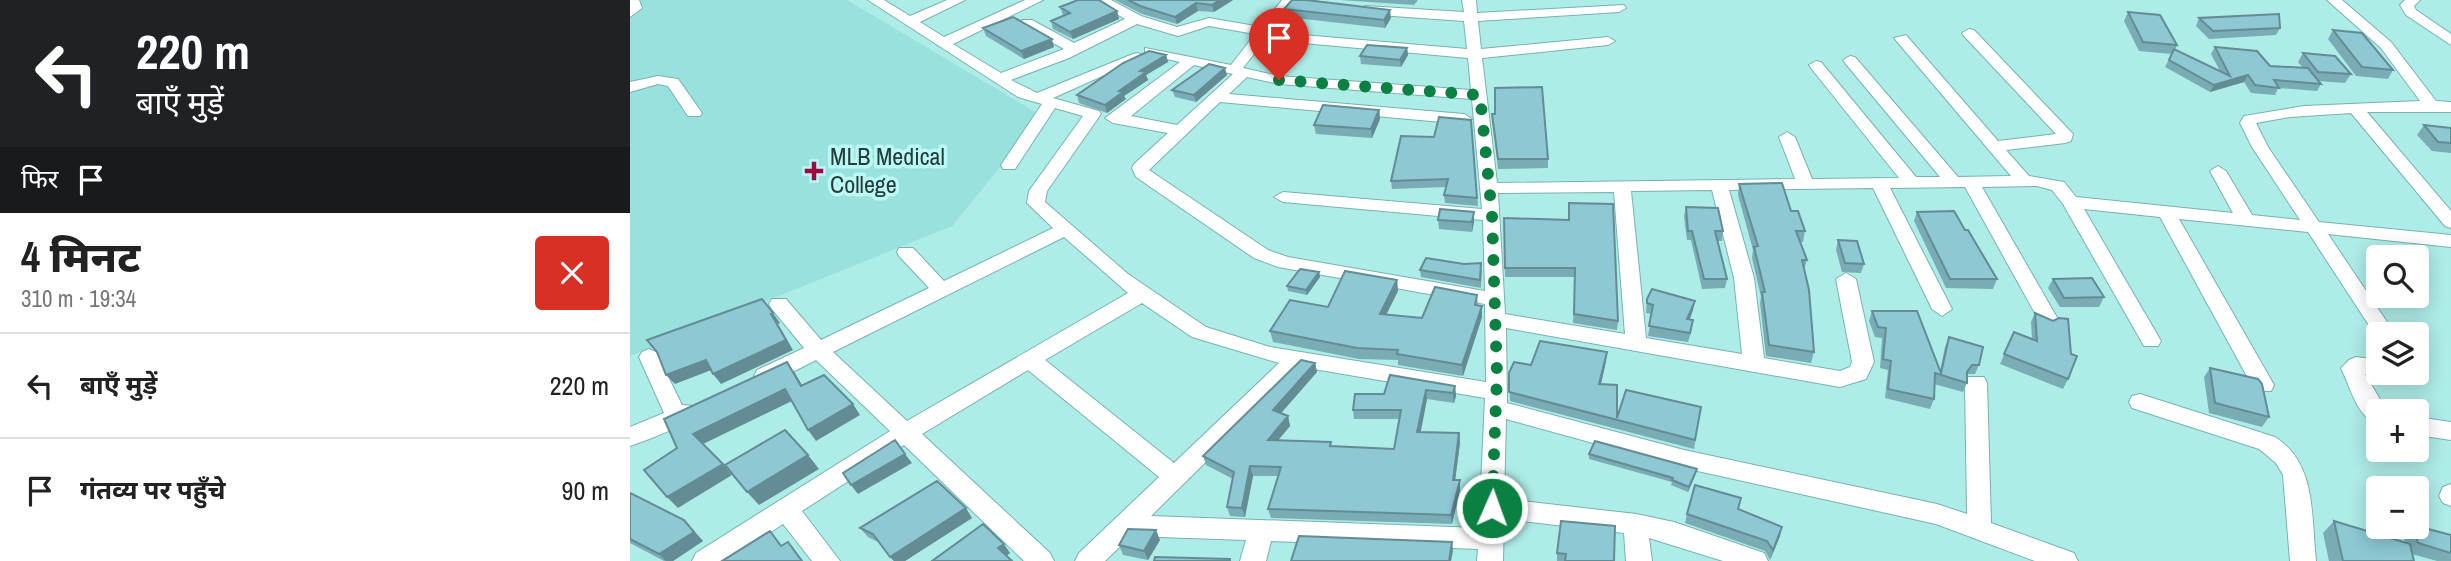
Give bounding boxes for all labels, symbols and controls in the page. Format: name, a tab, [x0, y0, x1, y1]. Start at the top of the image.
pin	[1249, 8, 1309, 80]
text: 220 m	[136, 18, 250, 84]
icon: arrive	[1260, 19, 1298, 57]
icon: left	[21, 28, 112, 119]
text: बाएँ मुड़ें	[136, 81, 224, 124]
place label: MLB Medical College	[830, 140, 945, 200]
text: फिर	[21, 161, 58, 196]
icon: arrive	[72, 161, 110, 199]
marker: MLB Medical College	[804, 161, 824, 181]
text: 4 मिनट	[21, 229, 140, 285]
button: close	[535, 236, 609, 310]
map controls	[2366, 245, 2429, 539]
button: search	[2366, 245, 2429, 308]
text: 310 m · 19:34	[21, 283, 136, 314]
button: layers	[2366, 322, 2429, 385]
icon: left	[21, 367, 59, 405]
text: बाएँ मुड़ें	[80, 367, 157, 402]
text: 220 m	[550, 368, 609, 403]
button: +	[2366, 399, 2429, 462]
position arrow	[1455, 471, 1529, 545]
icon: arrive	[21, 472, 59, 510]
text: गंतव्य पर पहुँचे	[80, 472, 226, 507]
text: 90 m	[562, 473, 609, 508]
button: −	[2366, 476, 2429, 539]

